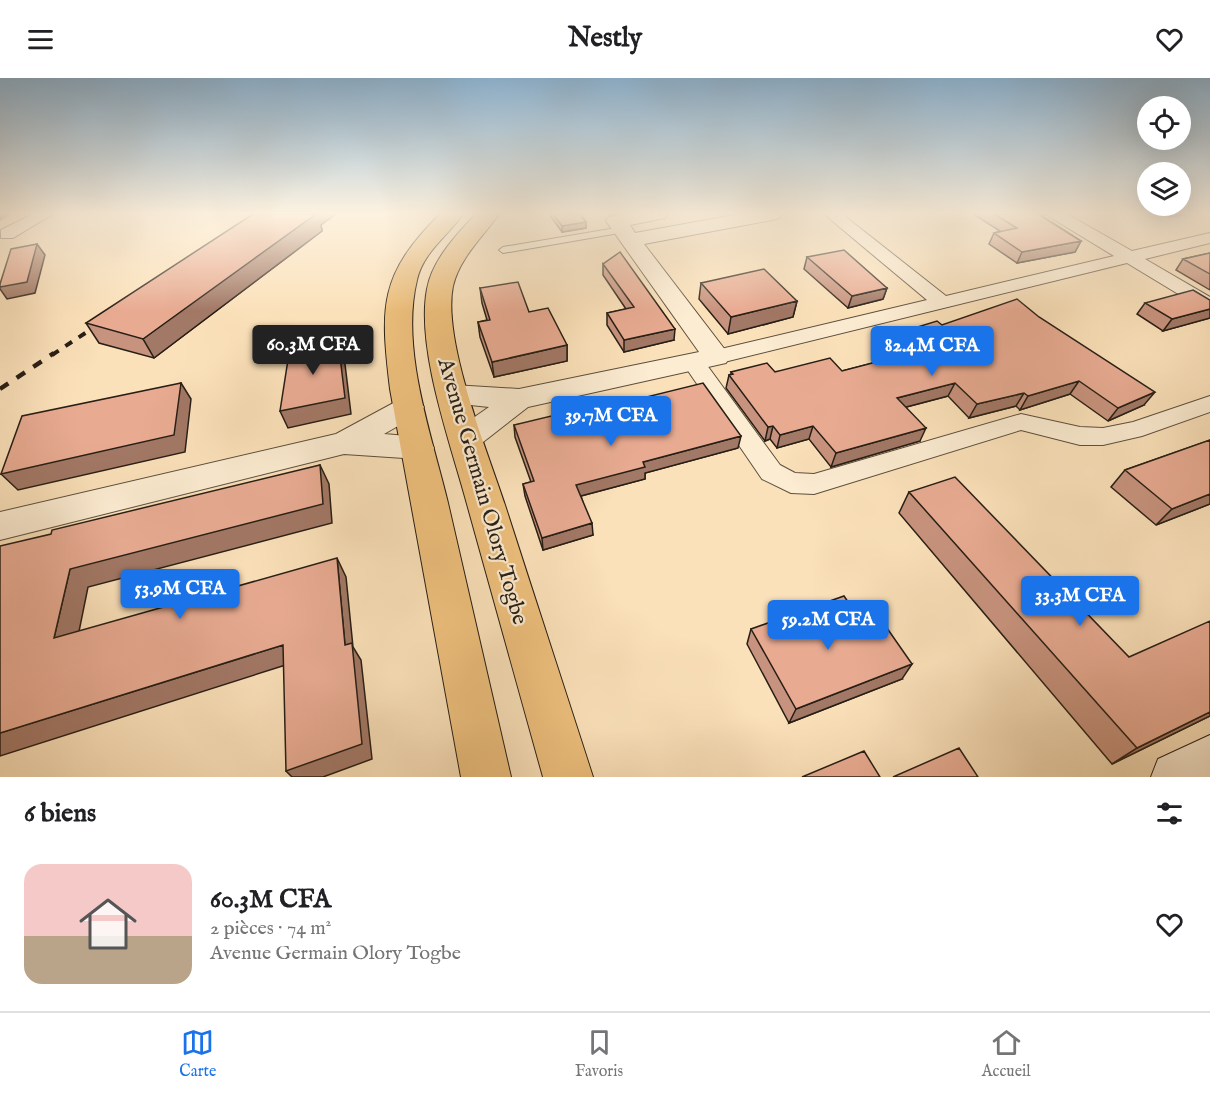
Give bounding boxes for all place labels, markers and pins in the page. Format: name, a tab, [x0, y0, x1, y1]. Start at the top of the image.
pin: 60.3M CFA	[244, 325, 382, 376]
pin: 82.4M CFA	[863, 326, 1001, 377]
pin: 39.7M CFA	[542, 396, 680, 447]
pin: 53.9M CFA	[111, 569, 249, 620]
pin: 33.3M CFA	[1011, 576, 1149, 627]
pin: 59.2M CFA	[759, 600, 897, 651]

